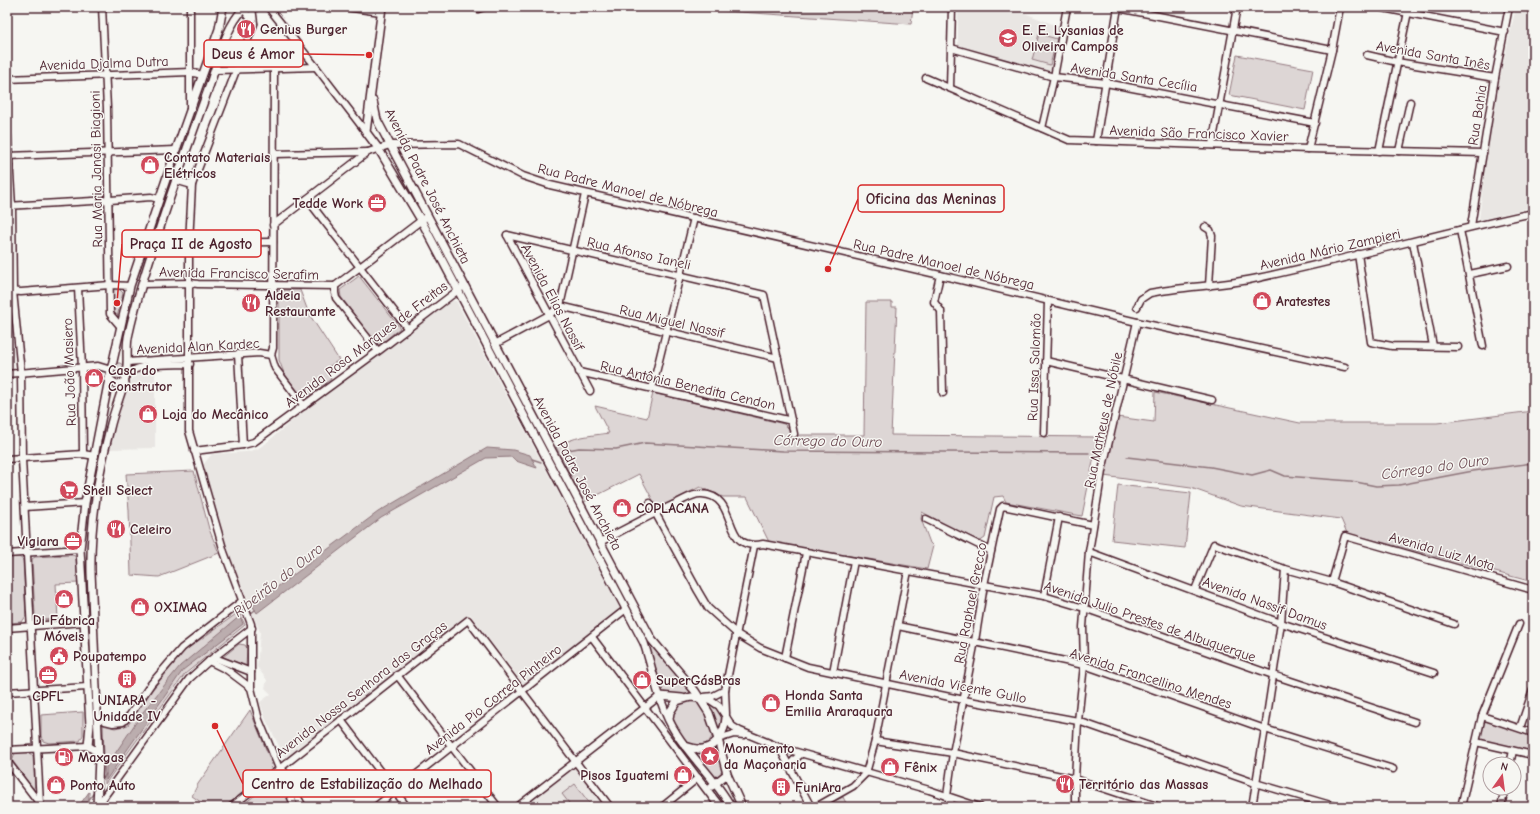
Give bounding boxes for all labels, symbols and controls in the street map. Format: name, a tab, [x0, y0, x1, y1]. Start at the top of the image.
restaurant icon: Genius Burger	[235, 18, 257, 40]
place label: Genius Burger	[260, 21, 348, 38]
place label: E. E. Lysanias de Oliveira Campos	[1022, 22, 1124, 55]
school or university icon: E. E. Lysanias de Oliveira Campos	[997, 27, 1019, 49]
street label: Avenida Santa Inês	[1375, 37, 1491, 74]
callout: Deus é Amor	[204, 40, 303, 67]
text: Deus é Amor	[212, 45, 294, 63]
street label: Avenida Djalma Dutra	[39, 53, 169, 74]
street label: Avenida Santa Cecília	[1069, 59, 1199, 96]
street label: Rua Bahia	[1464, 84, 1491, 147]
street label: Rua Maria Janasi Biagioni	[87, 90, 106, 248]
street label: Avenida Padre José Anchieta	[381, 106, 474, 267]
street label: Avenida São Francisco Xavier	[1109, 122, 1289, 145]
place label: Contato Materiais Elétricos	[164, 149, 270, 182]
shop icon: Contato Materiais Elétricos	[139, 154, 161, 176]
street label: Rua Padre Manoel de Nóbrega	[536, 160, 720, 221]
callout: Oficina das Meninas	[858, 185, 1004, 212]
text: Oficina das Meninas	[866, 190, 996, 208]
office icon: Tedde Work	[366, 192, 388, 214]
place label: Tedde Work	[292, 195, 363, 212]
street label: Avenida Mário Zampieri	[1258, 225, 1402, 274]
callout: Praça II de Agosto	[122, 230, 261, 257]
street label: Rua Afonso Ianeli	[585, 233, 692, 274]
text: Praça II de Agosto	[130, 235, 252, 253]
street label: Rua Padre Manoel de Nóbrega	[852, 235, 1036, 294]
street label: Avenida Elias Nassif	[517, 241, 588, 355]
street label: Avenida Francisco Serafim	[159, 264, 319, 283]
street label: Avenida Rosa Marques de Freitas	[281, 277, 451, 411]
place label: Aldeia Restaurante	[265, 287, 336, 320]
shop icon: Aratestes	[1251, 290, 1273, 312]
restaurant icon: Aldeia Restaurante	[240, 292, 262, 314]
place label: Aratestes	[1276, 293, 1330, 310]
street label: Rua Miguel Nassif	[618, 301, 727, 342]
street label: Rua Issa Salomão	[1024, 313, 1045, 421]
street label: Rua João Masiero	[59, 318, 80, 426]
street label: Avenida Alan Kardec	[136, 335, 260, 358]
street label: Rua Matheus de Nóbile	[1081, 350, 1126, 490]
street label: Rua Antônia Benedita Cendon	[598, 357, 777, 414]
place label: Casa do Construtor	[108, 362, 172, 395]
shop icon: Casa do Construtor	[83, 367, 105, 389]
street label: Avenida Padre José Anchieta	[530, 393, 625, 553]
shop icon: Loja do Mecânico	[137, 403, 159, 425]
place label: Loja do Mecânico	[162, 406, 268, 423]
water label: Córrego do Ouro	[774, 431, 883, 451]
water label: Córrego do Ouro	[1380, 451, 1490, 483]
supermarket icon: Shell Select	[58, 479, 80, 501]
place label: Shell Select	[83, 482, 153, 499]
shop icon: COPLACANA	[611, 497, 633, 519]
place label: COPLACANA	[636, 500, 709, 517]
restaurant icon: Celeiro	[105, 518, 127, 540]
place label: Celeiro	[130, 521, 172, 538]
street label: Avenida Luiz Mota	[1387, 528, 1496, 575]
office icon: Vigiara	[62, 530, 84, 552]
place label: Vigiara	[18, 533, 59, 550]
water label: Ribeirão do Ouro	[229, 539, 327, 621]
street label: Rua Raphael Grecco	[950, 541, 991, 665]
street label: Avenida Nassif Damus	[1200, 573, 1330, 634]
street label: Avenida Julio Prestes de Albuquerque	[1042, 577, 1258, 666]
shop icon: Di Fábrica Móveis	[53, 588, 75, 610]
shop icon: OXIMAQ	[129, 596, 151, 618]
place label: OXIMAQ	[154, 599, 207, 616]
place label: Di Fábrica Móveis	[33, 612, 95, 645]
street label: Avenida Nossa Senhora das Graças	[272, 617, 451, 762]
street label: Avenida Pio Correa Pinheiro	[421, 641, 565, 758]
street label: Avenida Francellino Mendes	[1068, 644, 1234, 713]
public building icon: Poupatempo	[48, 645, 70, 667]
place label: Poupatempo	[73, 648, 146, 665]
office icon: CPFL	[37, 664, 59, 686]
street label: Avenida Vicente Gullo	[898, 666, 1028, 707]
building icon: UNIARA - Unidade IV	[116, 668, 138, 690]
shop icon: SuperGásBras	[631, 669, 653, 691]
place label: SuperGásBras	[656, 672, 741, 689]
place label: Honda Santa Emilia Araraquara	[785, 687, 893, 720]
place label: CPFL	[32, 688, 64, 705]
place label: UNIARA - Unidade IV	[93, 692, 161, 725]
shop icon: Honda Santa Emilia Araraquara	[760, 692, 782, 714]
place label: Monumento da Maçonaria	[724, 740, 807, 773]
place icon: Monumento da Maçonaria	[699, 745, 721, 767]
fuel station icon: Maxgas	[53, 746, 75, 768]
place label: Maxgas	[78, 749, 124, 766]
shop icon: Fênix	[879, 756, 901, 778]
north arrow	[1482, 756, 1522, 796]
place label: Fênix	[904, 759, 937, 776]
text: N	[1499, 760, 1509, 774]
shop icon: Pisos Iguatemi	[672, 764, 694, 786]
place label: Pisos Iguatemi	[580, 767, 669, 784]
callout: Centro de Estabilização do Melhado	[243, 770, 491, 797]
restaurant icon: Território das Massas	[1054, 773, 1076, 795]
shop icon: Ponto Auto	[45, 774, 67, 796]
text: Centro de Estabilização do Melhado	[251, 775, 483, 793]
building icon: FuniAra	[770, 776, 792, 798]
place label: Território das Massas	[1079, 776, 1208, 793]
place label: Ponto Auto	[70, 777, 136, 794]
place label: FuniAra	[795, 779, 841, 796]

